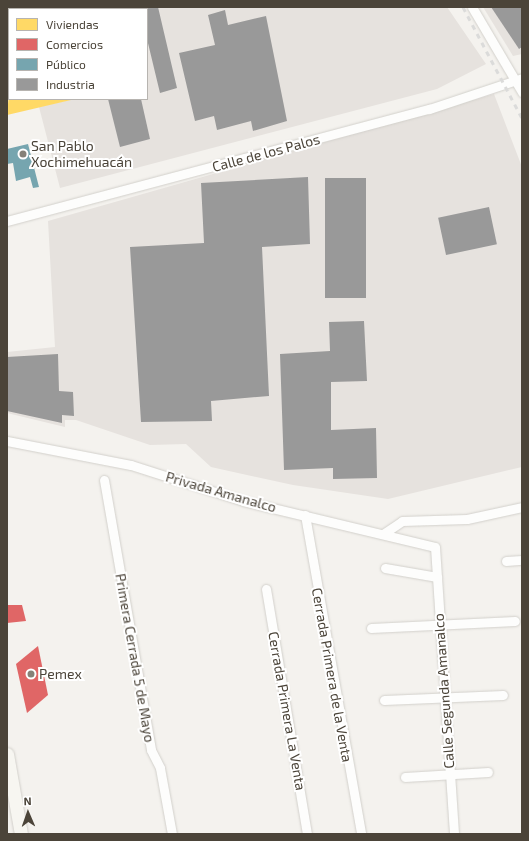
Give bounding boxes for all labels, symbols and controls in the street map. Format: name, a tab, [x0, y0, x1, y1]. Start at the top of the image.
legend	[8, 8, 148, 100]
text: Viviendas	[46, 17, 99, 31]
text: Comercios	[46, 37, 103, 51]
text: Público	[46, 57, 86, 71]
text: Industria	[46, 77, 95, 91]
street label: Calle de los Palos	[210, 131, 322, 175]
place label: San Pablo Xochimehuacán	[31, 138, 132, 170]
marker: San Pablo Xochimehuacán	[18, 149, 28, 159]
street label: Privada Amanalco	[164, 468, 278, 516]
street label: Primera Cerrada 5 de Mayo	[112, 572, 158, 744]
street label: Cerrada Primera de la Venta	[308, 586, 356, 764]
street label: Calle Segunda Amanalco	[430, 613, 458, 769]
street label: Cerrada Primera La Venta	[265, 630, 309, 792]
place label: Pemex	[39, 666, 82, 682]
marker: Pemex	[26, 669, 36, 679]
north arrow	[8, 793, 48, 833]
text: N	[23, 794, 32, 807]

